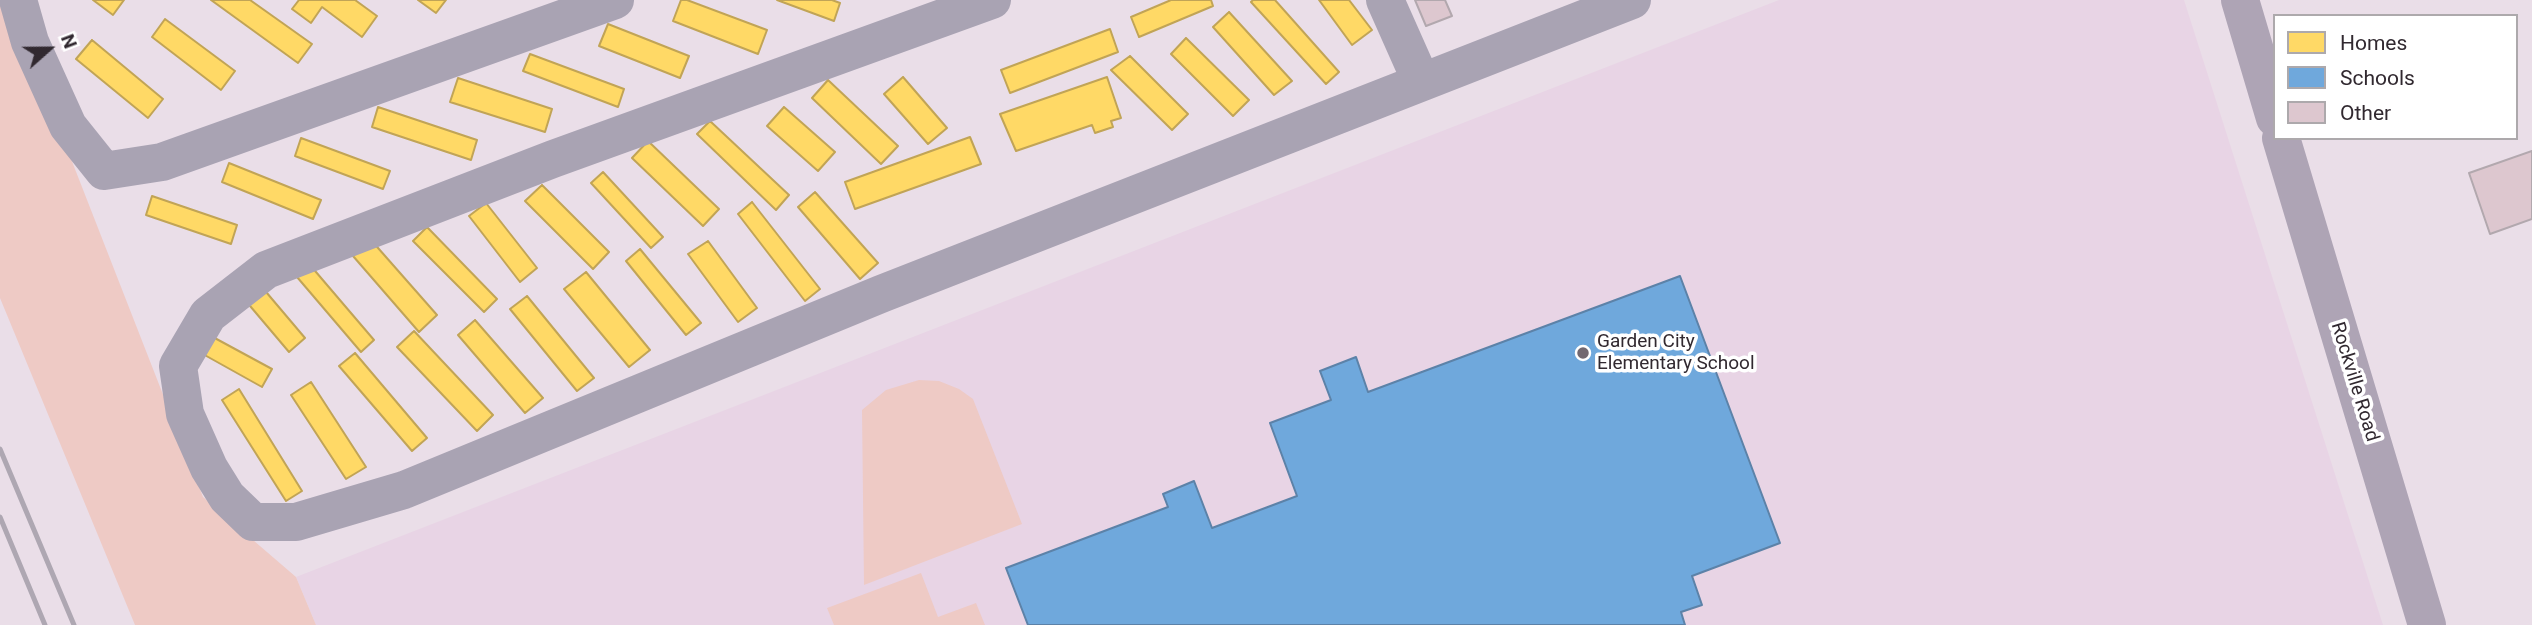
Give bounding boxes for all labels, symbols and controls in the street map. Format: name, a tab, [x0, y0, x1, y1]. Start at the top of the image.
north arrow	[14, 14, 84, 84]
legend	[2273, 14, 2518, 140]
text: N	[56, 31, 82, 52]
text: Homes	[2340, 31, 2407, 55]
text: Schools	[2340, 66, 2415, 90]
text: Other	[2340, 101, 2391, 125]
street label: Rockville Road	[2325, 320, 2383, 444]
place label: Garden City Elementary School	[1597, 331, 1755, 375]
marker: Garden City Elementary School	[1575, 345, 1591, 361]

